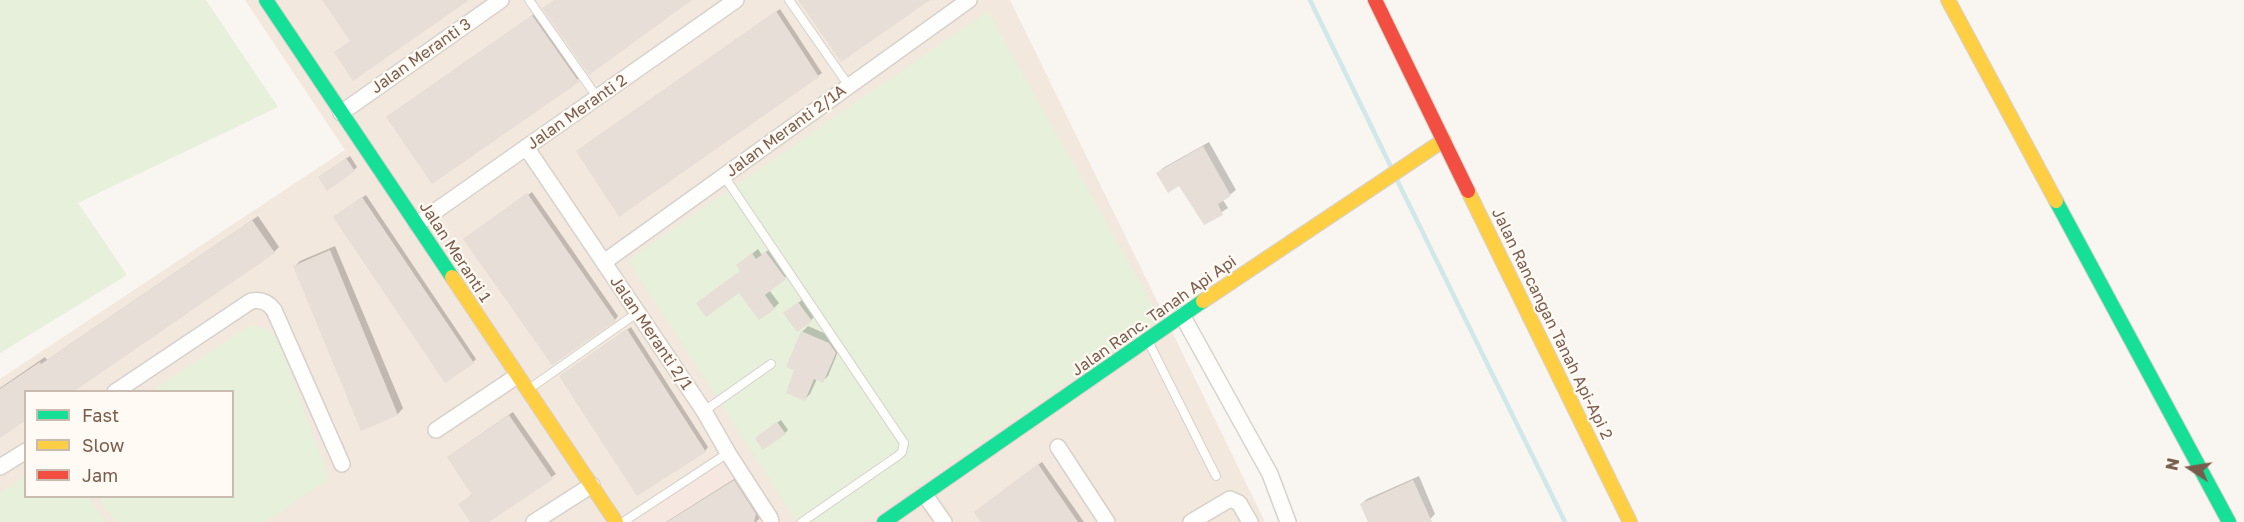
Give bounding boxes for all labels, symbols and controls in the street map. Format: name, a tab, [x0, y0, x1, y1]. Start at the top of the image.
street label: Jalan Meranti 3	[367, 14, 475, 98]
street label: Jalan Meranti 2	[523, 70, 631, 154]
street label: Jalan Meranti 2/1A	[722, 81, 850, 181]
street label: Jalan Meranti 1	[415, 198, 495, 306]
street label: Jalan Rancangan Tanah Api-Api 2	[1487, 205, 1617, 443]
street label: Jalan Ranc. Tanah Api Api	[1068, 252, 1240, 380]
street label: Jalan Meranti 2/1	[606, 272, 696, 394]
legend	[24, 390, 234, 498]
text: Fast	[82, 404, 119, 426]
text: Slow	[82, 434, 124, 456]
north arrow	[2160, 438, 2220, 498]
text: N	[2161, 456, 2183, 472]
text: Jam	[82, 464, 118, 486]

